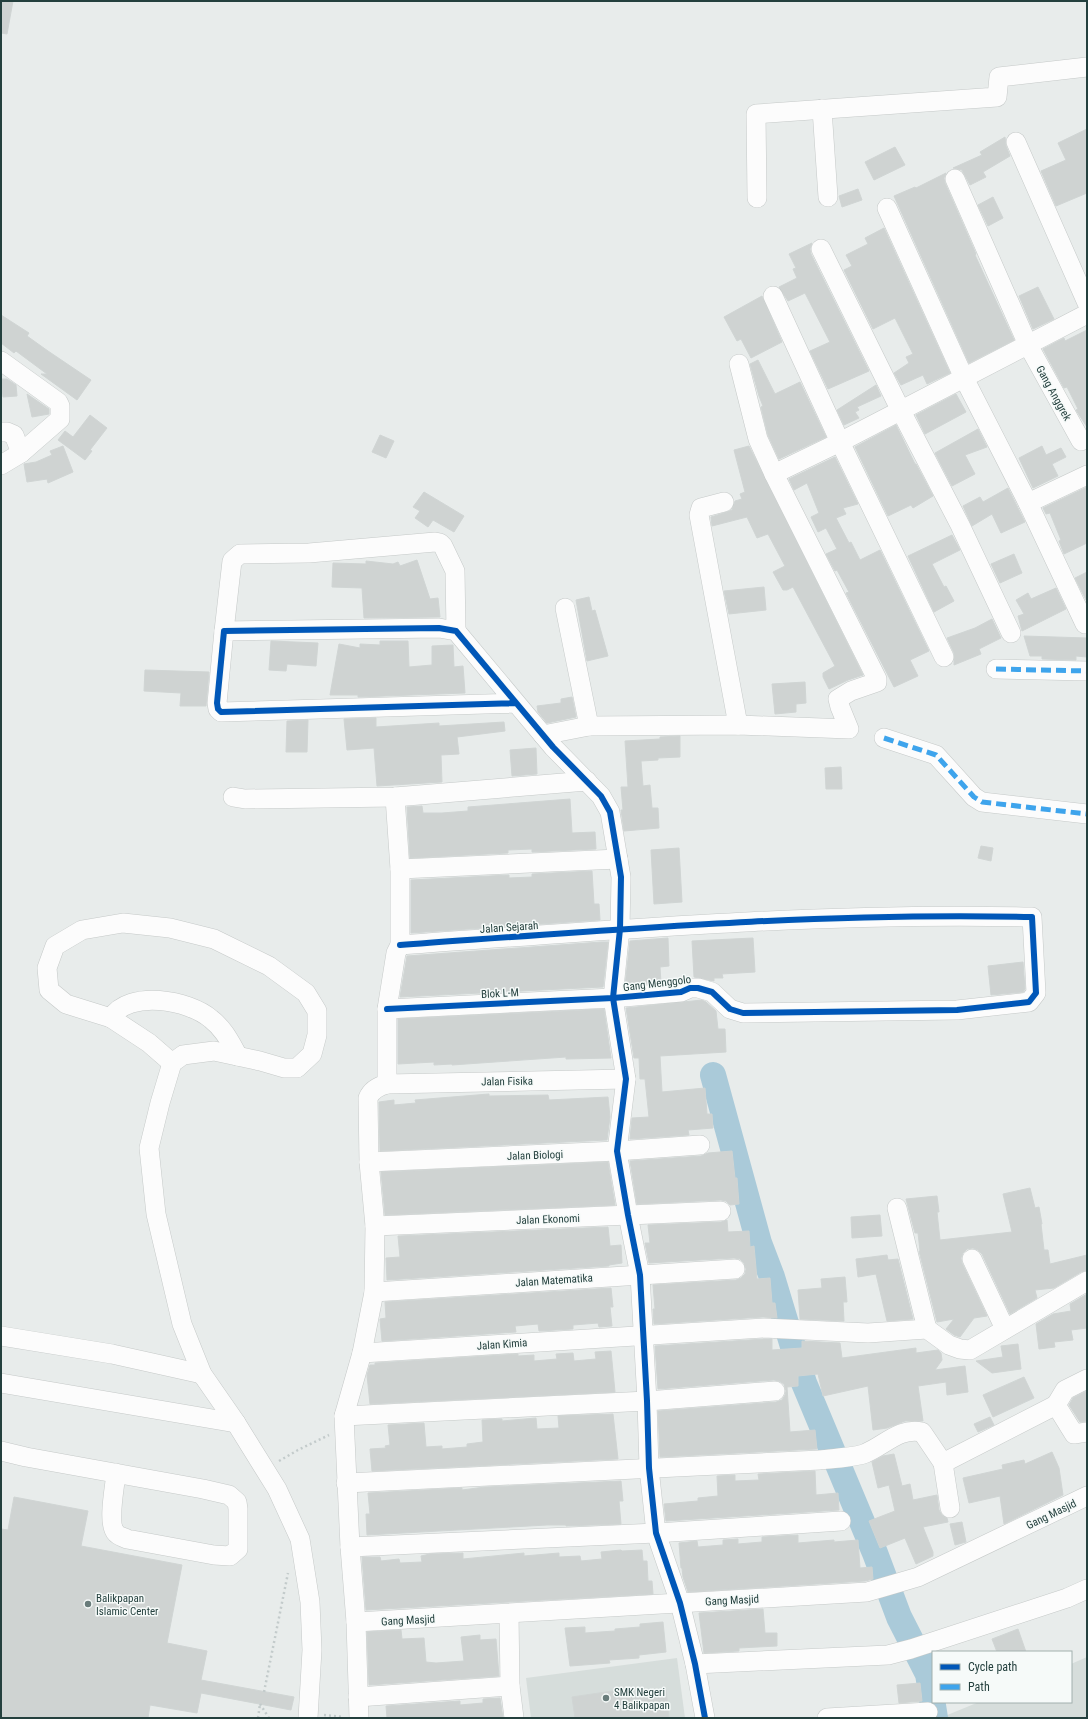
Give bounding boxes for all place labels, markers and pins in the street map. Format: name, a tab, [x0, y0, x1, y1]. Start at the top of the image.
place label: Balikpapan Islamic Center	[96, 1592, 159, 1618]
marker: Balikpapan Islamic Center	[83, 1599, 93, 1609]
place label: SMK Negeri 4 Balikpapan	[614, 1686, 670, 1712]
marker: SMK Negeri 4 Balikpapan	[601, 1693, 611, 1703]

